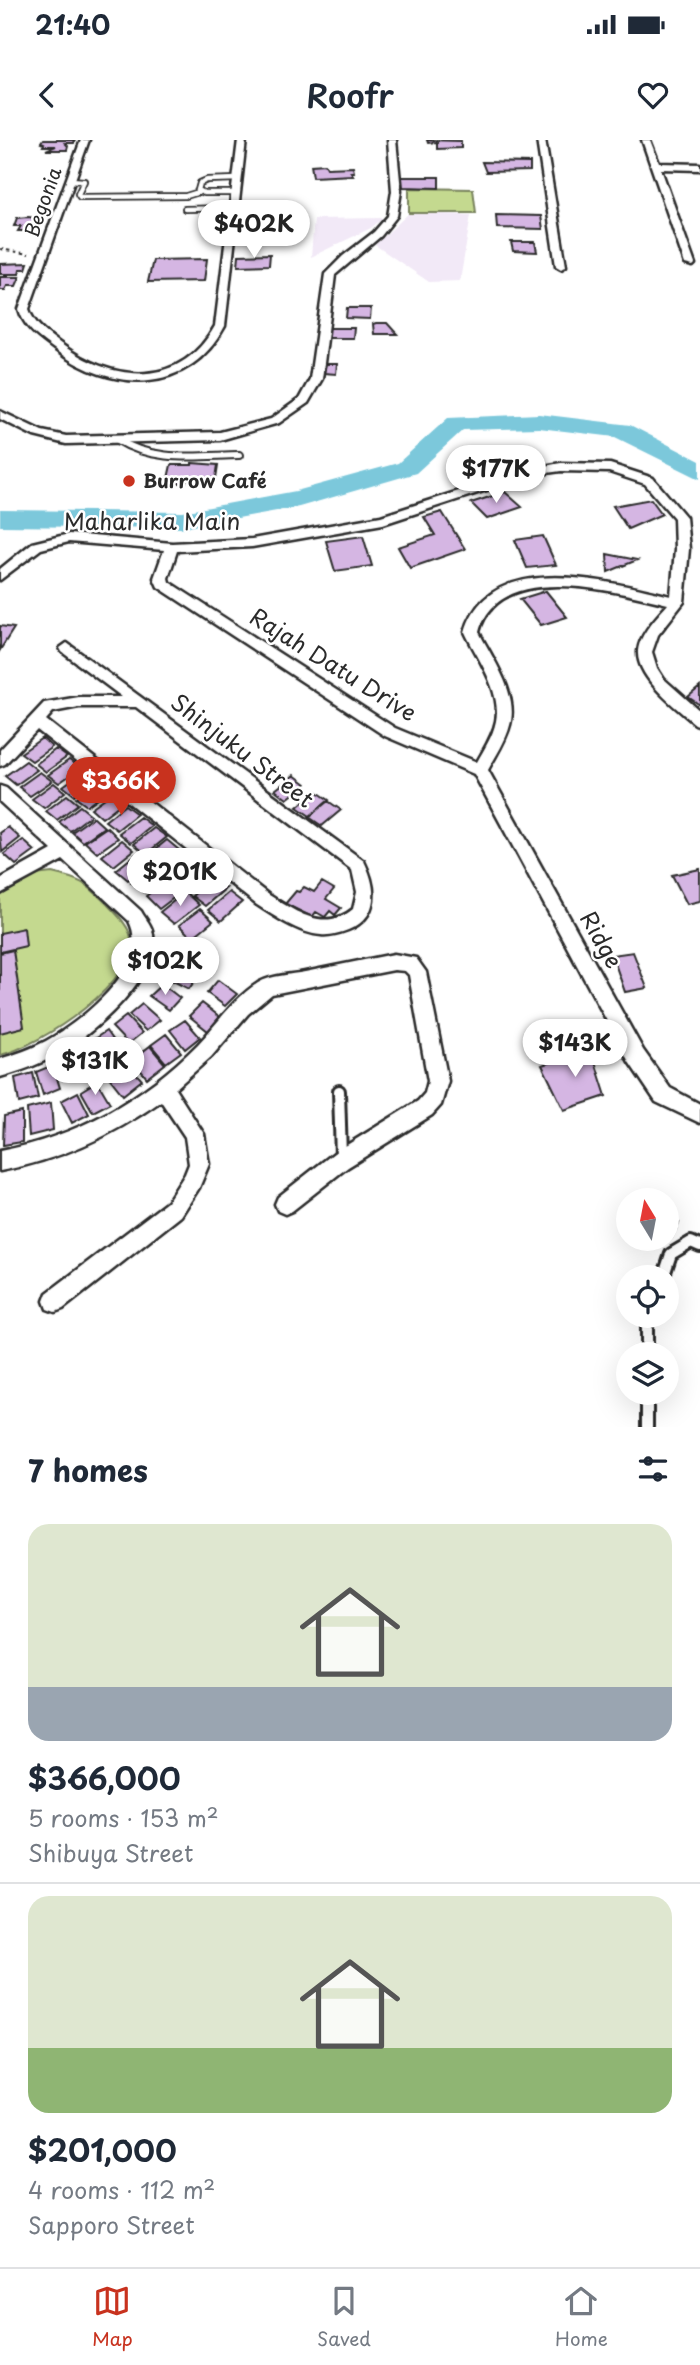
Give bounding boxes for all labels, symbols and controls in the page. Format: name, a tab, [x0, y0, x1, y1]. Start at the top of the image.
text: 21:40	[35, 5, 110, 44]
text: Roofr	[306, 71, 394, 119]
icon: back	[28, 76, 66, 114]
icon: heart	[634, 76, 672, 114]
street label: Begonia	[16, 162, 68, 241]
pin: $402K	[205, 200, 303, 260]
text: $402K	[214, 205, 294, 240]
pin: $177K	[447, 446, 545, 505]
text: $177K	[462, 450, 530, 485]
place label: Burrow Café	[143, 466, 267, 494]
marker: Burrow Café	[121, 473, 137, 489]
street label: Maharlika Main	[64, 503, 240, 538]
street label: Rajah Datu Drive	[243, 598, 424, 729]
street label: Shinjuku Street	[164, 684, 322, 815]
pin: $366K	[72, 758, 170, 817]
text: $366K	[82, 762, 160, 797]
pin: $201K	[131, 848, 229, 908]
text: $201K	[143, 853, 217, 888]
street label: Ridge	[572, 904, 632, 974]
pin: $102K	[116, 938, 214, 997]
text: $102K	[127, 942, 203, 977]
pin: $143K	[526, 1020, 624, 1079]
text: $143K	[539, 1024, 611, 1059]
pin: $131K	[46, 1038, 144, 1097]
text: $131K	[61, 1042, 129, 1077]
north arrow	[616, 1188, 679, 1251]
map controls	[616, 1188, 679, 1405]
button: locate	[616, 1265, 679, 1328]
button: layers	[616, 1342, 679, 1405]
text: 7 homes	[28, 1447, 148, 1492]
icon: filters	[634, 1450, 672, 1488]
icon: home	[287, 1569, 413, 1695]
text: $366,000	[28, 1755, 180, 1800]
text: 5 rooms · 153 m²	[28, 1800, 219, 1835]
text: Shibuya Street	[28, 1835, 193, 1870]
icon: home	[287, 1941, 413, 2067]
text: $201,000	[28, 2127, 177, 2172]
text: 4 rooms · 112 m²	[28, 2172, 215, 2207]
text: Sapporo Street	[28, 2207, 195, 2242]
tab: Map	[92, 2282, 133, 2352]
tab: Saved	[317, 2282, 371, 2352]
tab: Home	[555, 2282, 608, 2352]

